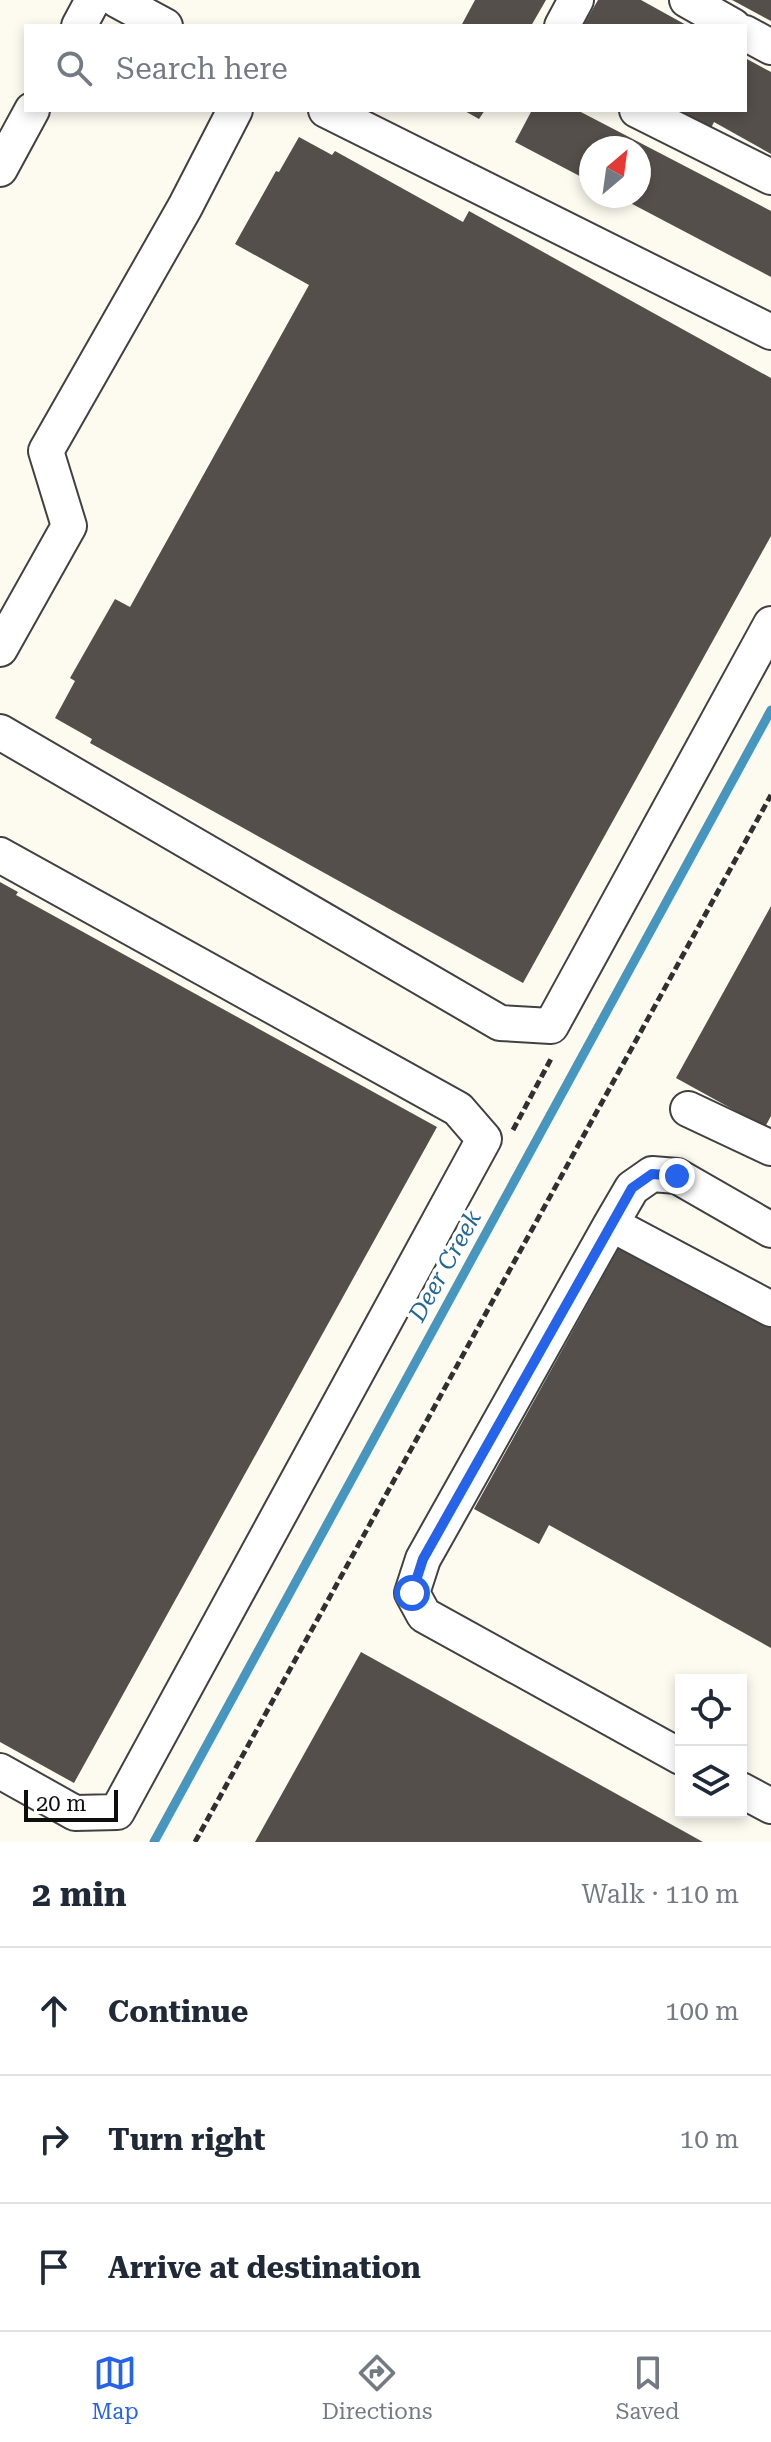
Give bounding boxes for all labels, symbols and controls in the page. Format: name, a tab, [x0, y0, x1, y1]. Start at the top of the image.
search box	[24, 24, 747, 112]
icon: search	[52, 46, 96, 90]
text: Search here	[116, 51, 288, 86]
north arrow	[579, 136, 651, 208]
route end	[659, 1158, 695, 1194]
water label: Deer Creek	[403, 1206, 487, 1327]
route start	[394, 1575, 430, 1611]
map controls	[675, 1674, 747, 1818]
button: locate	[675, 1674, 747, 1746]
button: layers	[675, 1746, 747, 1818]
scale bar	[24, 1786, 118, 1822]
text: 20 m	[36, 1791, 86, 1816]
text: 2 min	[32, 1874, 127, 1914]
text: Walk · 110 m	[581, 1879, 739, 1909]
icon: ahead	[32, 1989, 76, 2033]
text: Continue	[108, 1994, 248, 2029]
text: 100 m	[665, 1996, 739, 2026]
icon: right	[32, 2117, 76, 2161]
text: Turn right	[108, 2122, 265, 2157]
text: 10 m	[680, 2124, 739, 2154]
icon: arrive	[32, 2245, 76, 2289]
text: Arrive at destination	[108, 2250, 421, 2285]
tab: Map	[92, 2351, 139, 2424]
tab: Directions	[322, 2351, 432, 2424]
tab: Saved	[616, 2351, 679, 2424]

